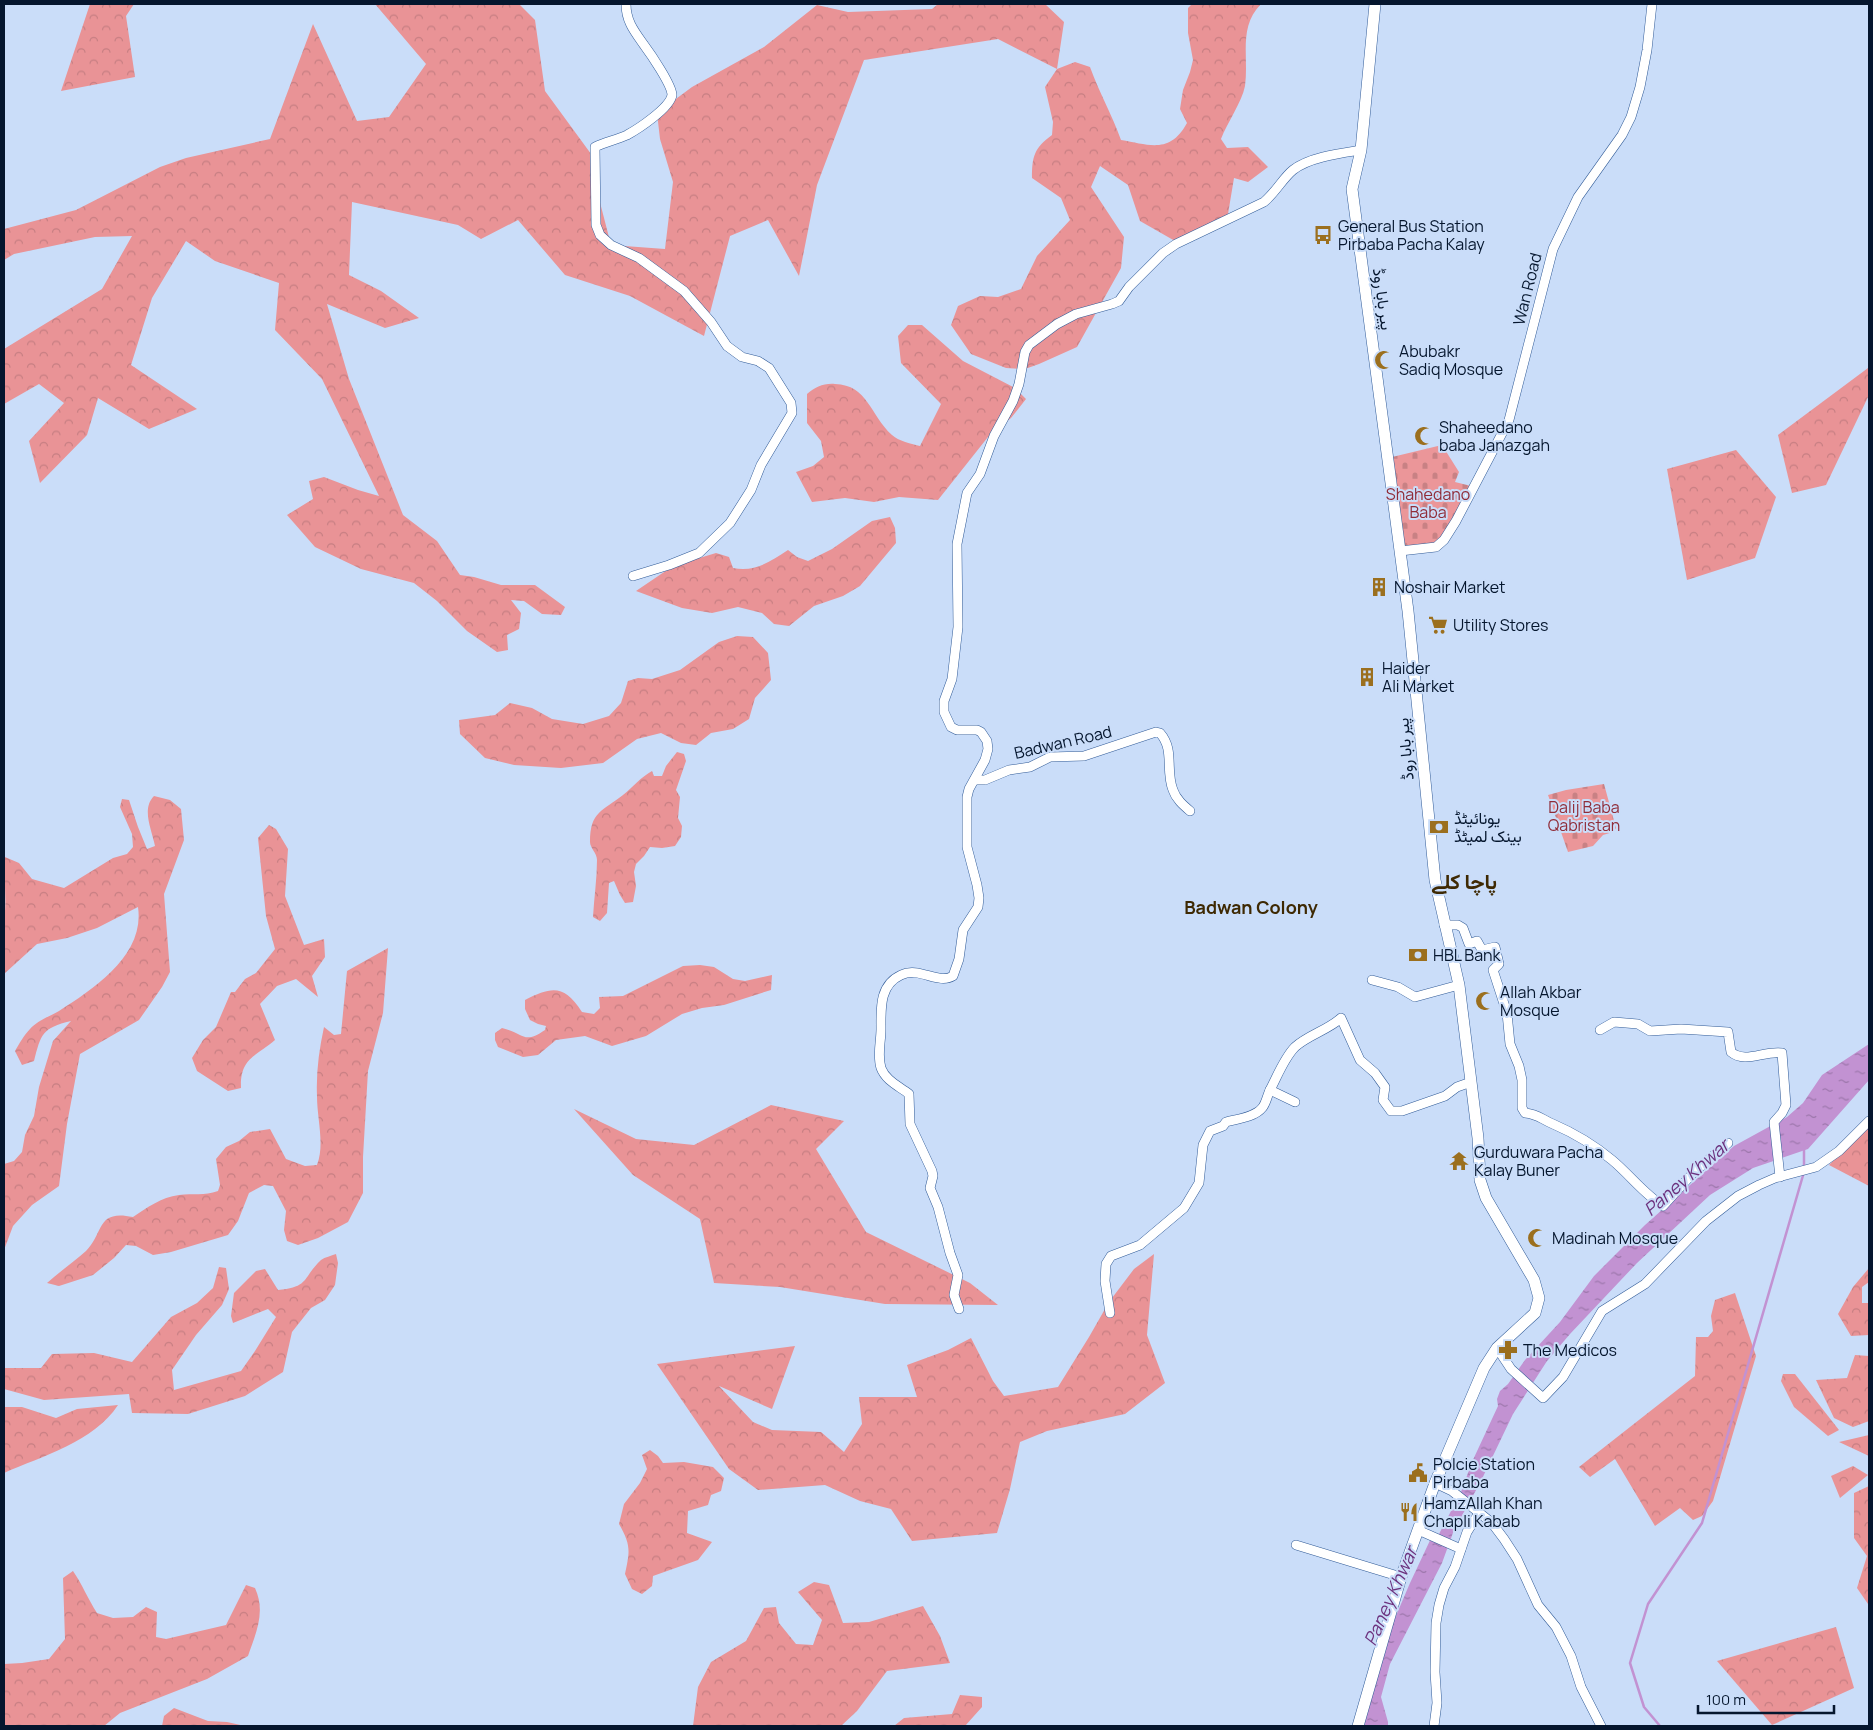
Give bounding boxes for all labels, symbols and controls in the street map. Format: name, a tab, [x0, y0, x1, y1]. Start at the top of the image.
place label: General Bus Station Pirbaba Pacha Kalay	[1338, 215, 1485, 255]
bus stop icon: General Bus Station Pirbaba Pacha Kalay	[1312, 224, 1334, 246]
street label: Wan Road	[1507, 251, 1547, 327]
street label: پیر بابا روڈ	[1367, 267, 1398, 332]
place label: Abubakr Sadiq Mosque	[1399, 340, 1503, 380]
mosque icon: Abubakr Sadiq Mosque	[1373, 349, 1395, 371]
place label: Shaheedano baba Janazgah	[1439, 416, 1550, 456]
mosque icon: Shaheedano baba Janazgah	[1413, 425, 1435, 447]
park label: Shahedano Baba	[1386, 483, 1470, 523]
building icon: Noshair Market	[1368, 576, 1390, 598]
place label: Noshair Market	[1394, 576, 1505, 598]
supermarket icon: Utility Stores	[1427, 614, 1449, 636]
place label: Utility Stores	[1453, 614, 1548, 636]
place label: Haider Ali Market	[1382, 657, 1454, 697]
building icon: Haider Ali Market	[1356, 666, 1378, 688]
street label: پیر بابا روڈ	[1391, 717, 1420, 781]
street label: Badwan Road	[1012, 720, 1114, 764]
park label: Dalij Baba Qabristan	[1548, 796, 1620, 836]
place label: یونائیٹڈ بینک لمیٹڈ	[1454, 807, 1522, 847]
bank icon: یونائیٹڈ بینک لمیٹڈ	[1428, 816, 1450, 838]
district label: پاچا کلے	[1431, 867, 1497, 896]
district label: Badwan Colony	[1184, 895, 1318, 919]
bank icon: HBL Bank	[1407, 944, 1429, 966]
place label: HBL Bank	[1433, 944, 1502, 966]
place label: Allah Akbar Mosque	[1500, 981, 1582, 1021]
mosque icon: Allah Akbar Mosque	[1474, 990, 1496, 1012]
water label: Paney Khwar	[1638, 1132, 1736, 1221]
place label: Gurduwara Pacha Kalay Buner	[1474, 1141, 1603, 1181]
temple icon: Gurduwara Pacha Kalay Buner	[1448, 1150, 1470, 1172]
mosque icon: Madinah Mosque	[1526, 1227, 1548, 1249]
place label: Madinah Mosque	[1552, 1227, 1678, 1249]
pharmacy icon: The Medicos	[1497, 1339, 1519, 1361]
place label: The Medicos	[1523, 1339, 1617, 1361]
place label: Polcie Station Pirbaba	[1433, 1453, 1535, 1493]
public building icon: Polcie Station Pirbaba	[1407, 1462, 1429, 1484]
place label: HamzAllah Khan Chapli Kabab	[1424, 1492, 1542, 1532]
restaurant icon: HamzAllah Khan Chapli Kabab	[1398, 1501, 1420, 1523]
water label: Paney Khwar	[1358, 1541, 1423, 1649]
scale bar	[1698, 1682, 1834, 1714]
text: 100 m	[1706, 1689, 1746, 1710]

